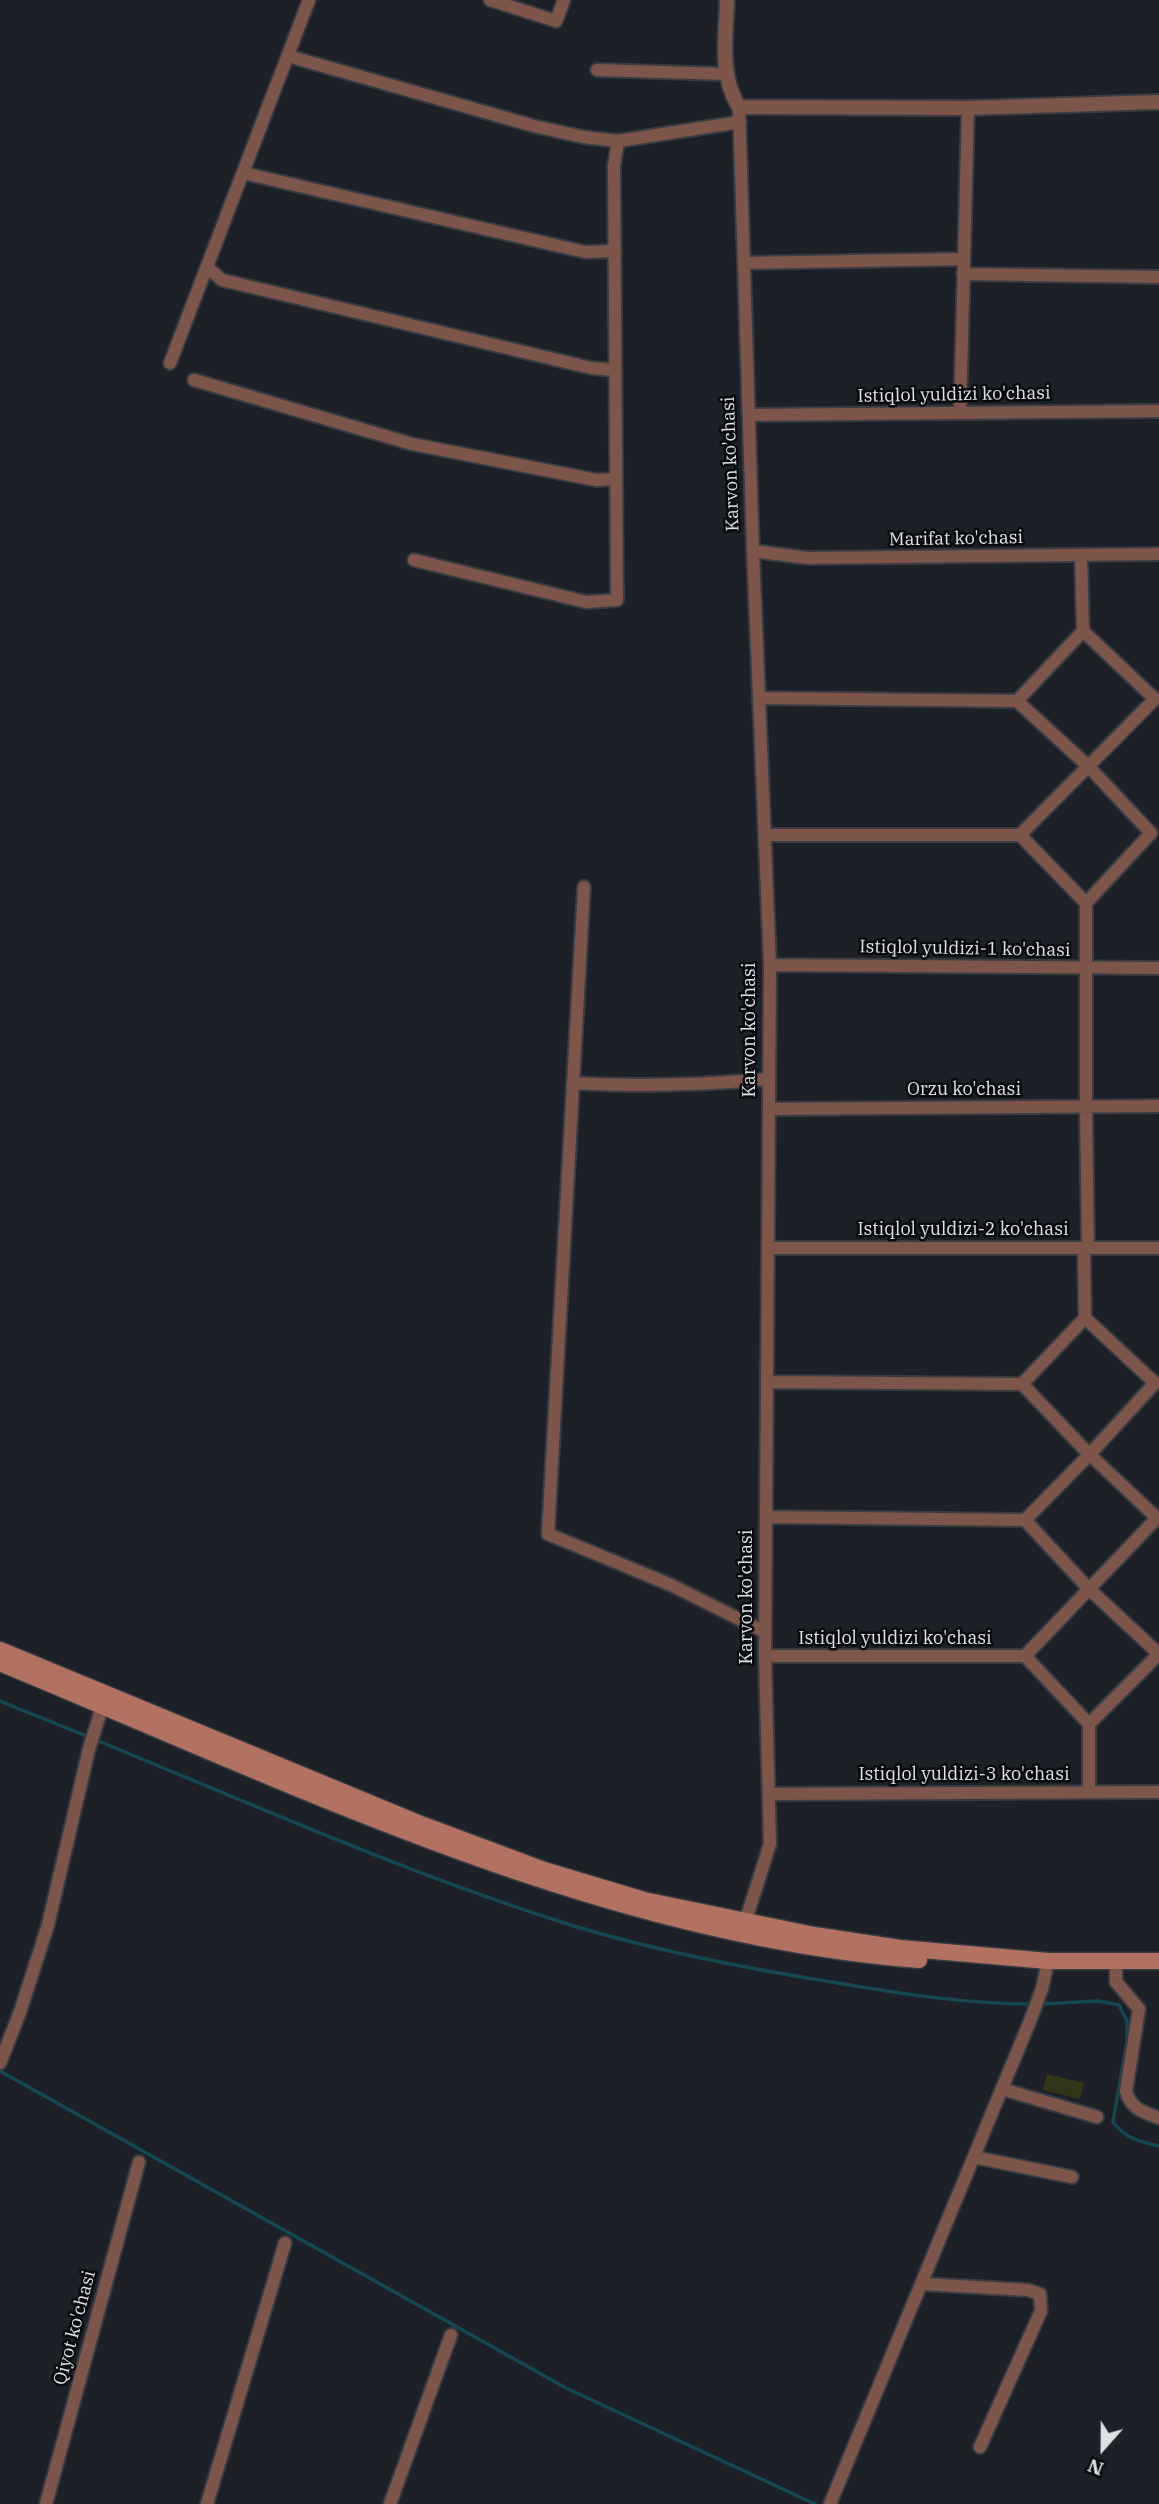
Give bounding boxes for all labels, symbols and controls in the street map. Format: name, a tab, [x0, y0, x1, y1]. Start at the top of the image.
street label: Istiqlol yuldizi ko'chasi	[857, 383, 1051, 407]
street label: Karvon ko'chasi	[718, 396, 744, 532]
street label: Marifat ko'chasi	[889, 527, 1023, 551]
street label: Istiqlol yuldizi-1 ko'chasi	[859, 936, 1071, 962]
street label: Karvon ko'chasi	[739, 963, 761, 1097]
street label: Orzu ko'chasi	[907, 1079, 1021, 1101]
street label: Istiqlol yuldizi-2 ko'chasi	[857, 1219, 1069, 1241]
street label: Karvon ko'chasi	[736, 1530, 758, 1664]
street label: Istiqlol yuldizi ko'chasi	[798, 1628, 992, 1650]
street label: Istiqlol yuldizi-3 ko'chasi	[858, 1764, 1070, 1786]
street label: Qiyot ko'chasi	[49, 2268, 101, 2388]
north arrow	[1068, 2413, 1138, 2483]
text: N	[1084, 2454, 1107, 2482]

